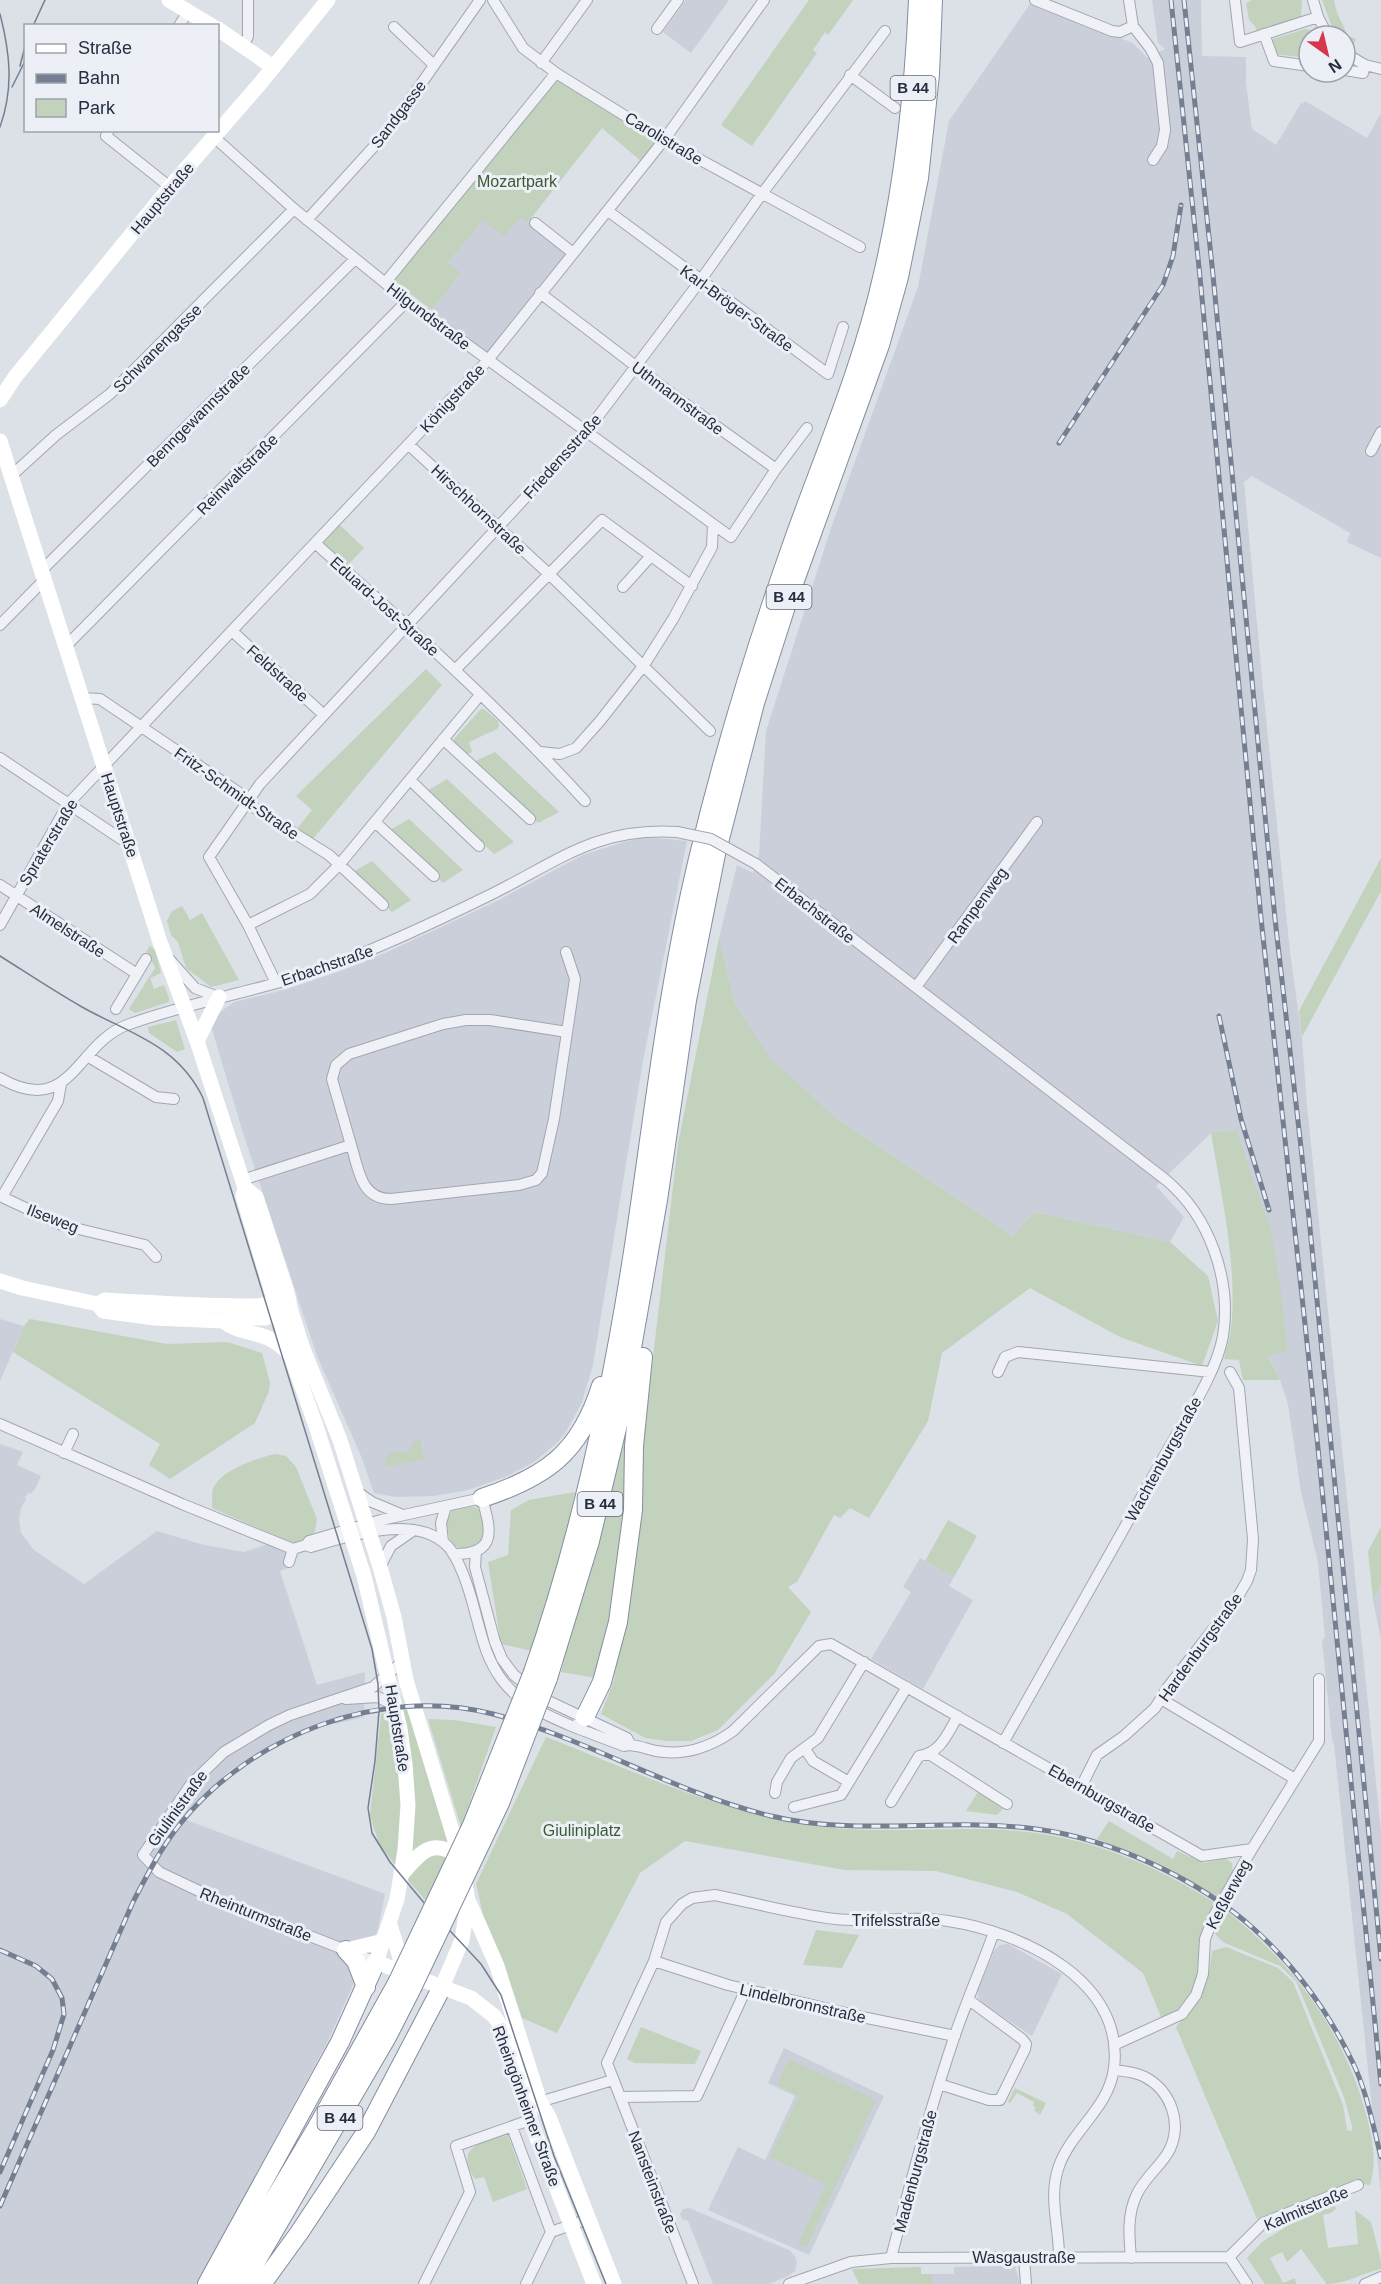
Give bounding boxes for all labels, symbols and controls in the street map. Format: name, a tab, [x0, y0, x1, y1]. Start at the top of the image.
legend	[24, 24, 219, 132]
north arrow	[1297, 24, 1357, 84]
text: Straße	[78, 38, 132, 58]
text: N	[1326, 56, 1345, 76]
text: Bahn	[78, 68, 120, 88]
road number: B 44	[890, 76, 936, 100]
street label: Sandgasse	[368, 77, 429, 151]
text: Park	[78, 98, 116, 118]
street label: Carolistraße	[622, 109, 706, 168]
street label: Hauptstraße	[128, 159, 197, 238]
park label: Mozartpark	[477, 173, 558, 190]
street label: Karl-Bröger-Straße	[677, 262, 796, 355]
street label: Hilgundstraße	[384, 280, 474, 353]
street label: Schwanengasse	[110, 301, 205, 396]
street label: Uthmannstraße	[629, 358, 727, 438]
street label: Benngewannstraße	[143, 360, 253, 470]
street label: Königstraße	[417, 361, 488, 436]
street label: Friedensstraße	[520, 411, 605, 502]
street label: Reinwaltstraße	[194, 431, 281, 518]
street label: Hirschhornstraße	[428, 461, 529, 557]
street label: Eduard-Jost-Straße	[327, 553, 442, 659]
road number: B 44	[766, 585, 812, 609]
street label: Feldstraße	[244, 641, 312, 705]
street label: Fritz-Schmidt-Straße	[171, 744, 302, 843]
street label: Hauptstraße	[98, 771, 141, 860]
street label: Spraterstraße	[16, 796, 81, 889]
street label: Rampenweg	[944, 864, 1011, 947]
street label: Erbachstraße	[772, 874, 858, 947]
street label: Almelstraße	[27, 900, 108, 961]
street label: Erbachstraße	[279, 942, 375, 989]
street label: Ilseweg	[24, 1201, 81, 1236]
street label: Wachtenburgstraße	[1122, 1394, 1205, 1525]
road number: B 44	[578, 1492, 622, 1516]
street label: Hardenburgstraße	[1155, 1590, 1246, 1705]
street label: Hauptstraße	[382, 1683, 413, 1773]
street label: Ebernburgstraße	[1046, 1761, 1158, 1836]
street label: Giulinistraße	[144, 1767, 211, 1850]
park label: Giuliniplatz	[543, 1822, 621, 1839]
street label: Keßlerweg	[1203, 1856, 1254, 1932]
street label: Rheinturmstraße	[197, 1884, 314, 1945]
street label: Trifelsstraße	[852, 1912, 940, 1929]
street label: Lindelbronnstraße	[738, 1981, 868, 2026]
street label: Rheingönheimer Straße	[489, 2023, 564, 2189]
road number: B 44	[318, 2106, 362, 2130]
street label: Madenburgstraße	[891, 2108, 940, 2234]
street label: Nansteinstraße	[625, 2128, 680, 2236]
street label: Kalmitstraße	[1262, 2183, 1351, 2234]
street label: Wasgaustraße	[972, 2249, 1076, 2266]

